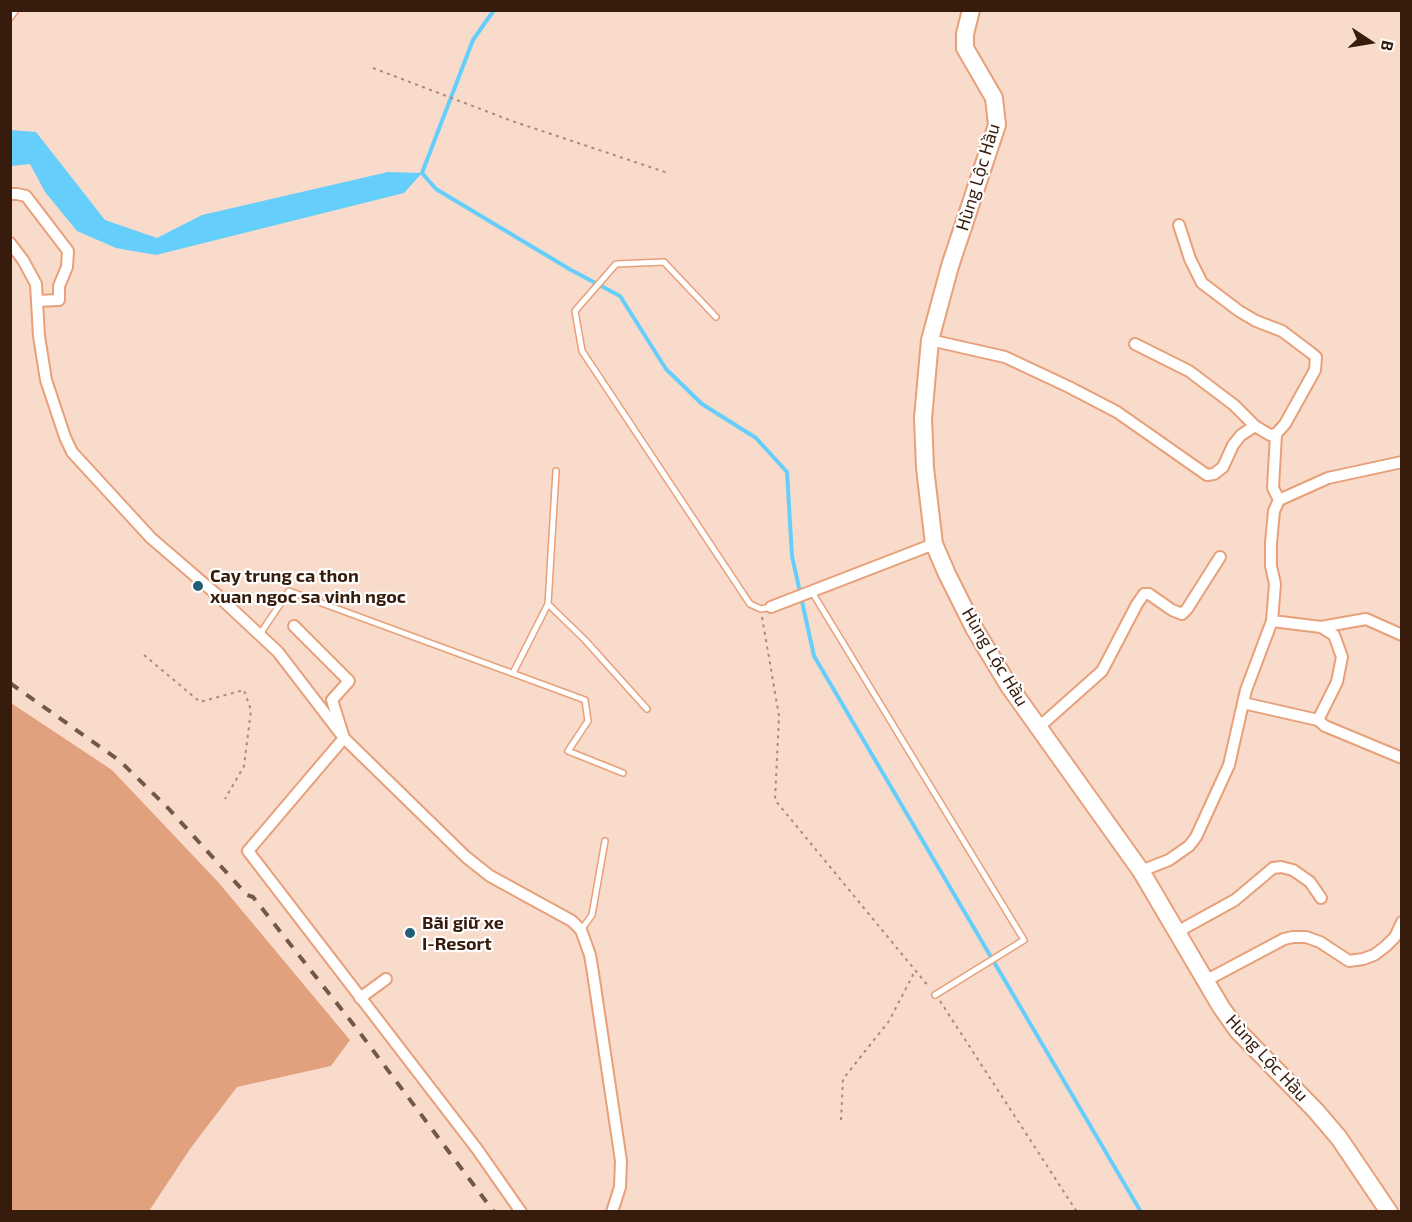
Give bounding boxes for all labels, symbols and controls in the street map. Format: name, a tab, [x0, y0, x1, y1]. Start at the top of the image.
north arrow	[1340, 12, 1400, 72]
text: B	[1378, 39, 1398, 53]
street label: Hùng Lộc Hầu	[951, 121, 1005, 233]
place label: Cay trung ca thon xuan ngoc sa vinh ngoc	[210, 565, 406, 608]
marker: Cay trung ca thon xuan ngoc sa vinh ngoc	[191, 579, 205, 593]
street label: Hùng Lộc Hầu	[957, 604, 1033, 710]
place label: Bãi giữ xe I-Resort	[422, 912, 504, 954]
marker: Bãi giữ xe I-Resort	[403, 926, 417, 940]
street label: Hùng Lộc Hầu	[1221, 1010, 1313, 1106]

